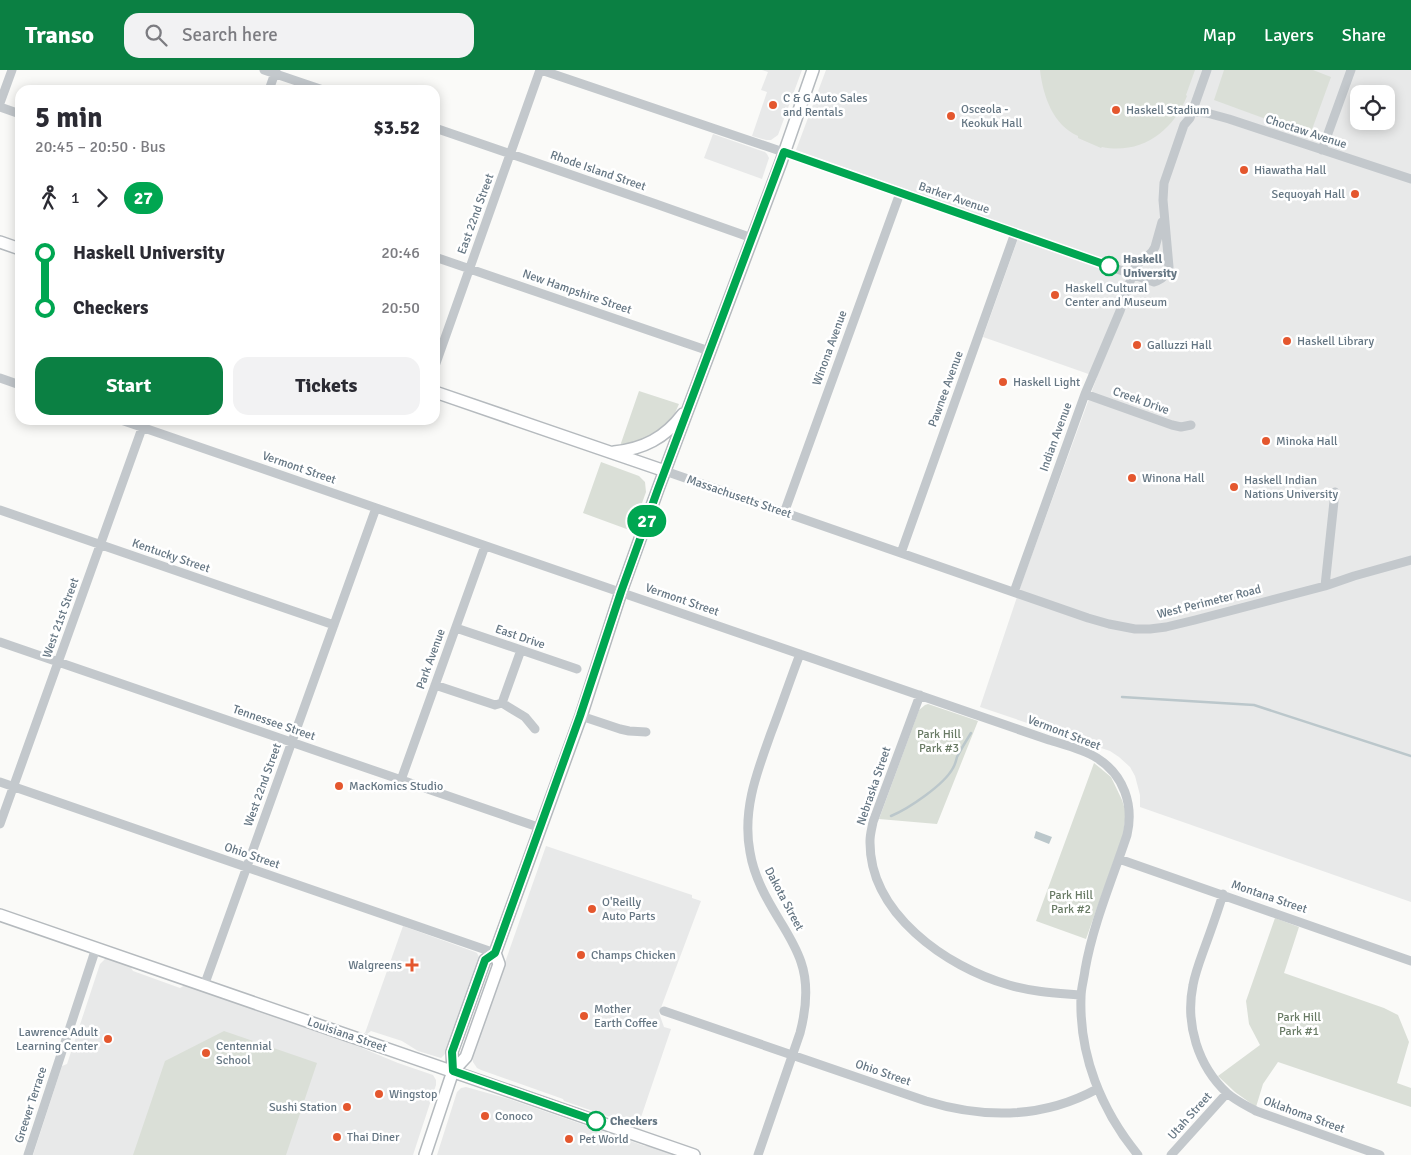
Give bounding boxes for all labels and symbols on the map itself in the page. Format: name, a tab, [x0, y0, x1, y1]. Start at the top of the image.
place label: C & G Auto Sales and Rentals	[783, 91, 868, 120]
marker: C & G Auto Sales and Rentals	[767, 99, 779, 111]
place label: Osceola - Keokuk Hall	[961, 102, 1023, 131]
place label: Haskell Stadium	[1126, 103, 1209, 118]
marker: Haskell Stadium	[1110, 104, 1122, 116]
marker: Osceola - Keokuk Hall	[945, 110, 957, 122]
street label: Choctaw Avenue	[1263, 112, 1349, 152]
street label: Rhode Island Street	[548, 148, 648, 194]
place label: Hiawatha Hall	[1254, 163, 1327, 178]
marker: Hiawatha Hall	[1238, 164, 1250, 176]
street label: East 22nd Street	[454, 172, 498, 256]
street label: Barker Avenue	[917, 179, 991, 217]
place label: Sequoyah Hall	[1272, 187, 1345, 202]
marker: Sequoyah Hall	[1349, 188, 1361, 200]
place label: Haskell University	[1123, 252, 1177, 281]
marker: Haskell University	[1099, 256, 1119, 276]
street label: New Hampshire Street	[520, 266, 634, 318]
place label: Haskell Cultural Center and Museum	[1065, 281, 1167, 310]
marker: Haskell Cultural Center and Museum	[1049, 289, 1061, 301]
street label: Winona Avenue	[809, 308, 851, 388]
place label: Haskell Library	[1297, 334, 1375, 349]
marker: Haskell Library	[1281, 335, 1293, 347]
place label: Galluzzi Hall	[1147, 338, 1212, 353]
marker: Galluzzi Hall	[1131, 339, 1143, 351]
street label: Pawnee Avenue	[925, 349, 967, 429]
place label: Haskell Light	[1013, 375, 1080, 390]
marker: Haskell Light	[997, 376, 1009, 388]
street label: Creek Drive	[1111, 384, 1171, 418]
street label: Indian Avenue	[1037, 400, 1075, 474]
place label: Minoka Hall	[1276, 434, 1338, 449]
marker: Minoka Hall	[1260, 435, 1272, 447]
street label: Vermont Street	[260, 448, 338, 488]
place label: Winona Hall	[1142, 471, 1205, 486]
street label: Massachusetts Street	[685, 472, 793, 522]
marker: Winona Hall	[1126, 472, 1138, 484]
place label: Haskell Indian Nations University	[1244, 473, 1338, 502]
marker: Haskell Indian Nations University	[1228, 481, 1240, 493]
line badge: 27	[624, 505, 670, 537]
street label: Kentucky Street	[130, 536, 212, 576]
street label: West 21st Street	[40, 576, 82, 660]
street label: Vermont Street	[643, 580, 721, 620]
street label: West Perimeter Road	[1155, 582, 1263, 622]
street label: East Drive	[493, 621, 547, 653]
street label: Park Avenue	[413, 627, 449, 691]
street label: Tennessee Street	[231, 702, 317, 744]
street label: Vermont Street	[1025, 712, 1103, 754]
park label: Park Hill Park #3	[917, 727, 961, 756]
street label: West 22nd Street	[241, 741, 285, 829]
street label: Nebraska Street	[854, 745, 894, 827]
place label: MacKomics Studio	[349, 779, 443, 794]
marker: MacKomics Studio	[333, 780, 345, 792]
street label: Ohio Street	[222, 839, 282, 873]
street label: Dakota Street	[761, 865, 807, 933]
street label: Montana Street	[1229, 877, 1309, 917]
park label: Park Hill Park #2	[1049, 888, 1093, 917]
place label: O'Reilly Auto Parts	[602, 895, 656, 924]
marker: O'Reilly Auto Parts	[586, 903, 598, 915]
place label: Champs Chicken	[591, 948, 676, 963]
marker: Champs Chicken	[575, 949, 587, 961]
place label: Walgreens	[348, 958, 402, 973]
marker: Walgreens	[406, 959, 418, 971]
place label: Mother Earth Coffee	[594, 1002, 658, 1031]
marker: Mother Earth Coffee	[578, 1010, 590, 1022]
park label: Park Hill Park #1	[1277, 1010, 1321, 1039]
street label: Louisiana Street	[305, 1014, 389, 1056]
place label: Lawrence Adult Learning Center	[16, 1025, 99, 1054]
marker: Lawrence Adult Learning Center	[102, 1033, 114, 1045]
place label: Centennial School	[216, 1039, 272, 1068]
marker: Centennial School	[200, 1047, 212, 1059]
street label: Ohio Street	[853, 1056, 913, 1090]
street label: Greever Terrace	[12, 1065, 50, 1145]
place label: Wingstop	[389, 1087, 437, 1102]
marker: Wingstop	[373, 1088, 385, 1100]
street label: Utah Street	[1165, 1089, 1215, 1143]
street label: Oklahoma Street	[1261, 1093, 1347, 1137]
place label: Sushi Station	[269, 1100, 337, 1115]
marker: Sushi Station	[341, 1101, 353, 1113]
place label: Conoco	[495, 1109, 533, 1124]
marker: Conoco	[479, 1110, 491, 1122]
marker: Checkers	[586, 1111, 606, 1131]
place label: Checkers	[610, 1114, 658, 1129]
place label: Thai Diner	[347, 1130, 400, 1145]
marker: Thai Diner	[331, 1131, 343, 1143]
place label: Pet World	[579, 1132, 629, 1147]
marker: Pet World	[563, 1133, 575, 1145]

